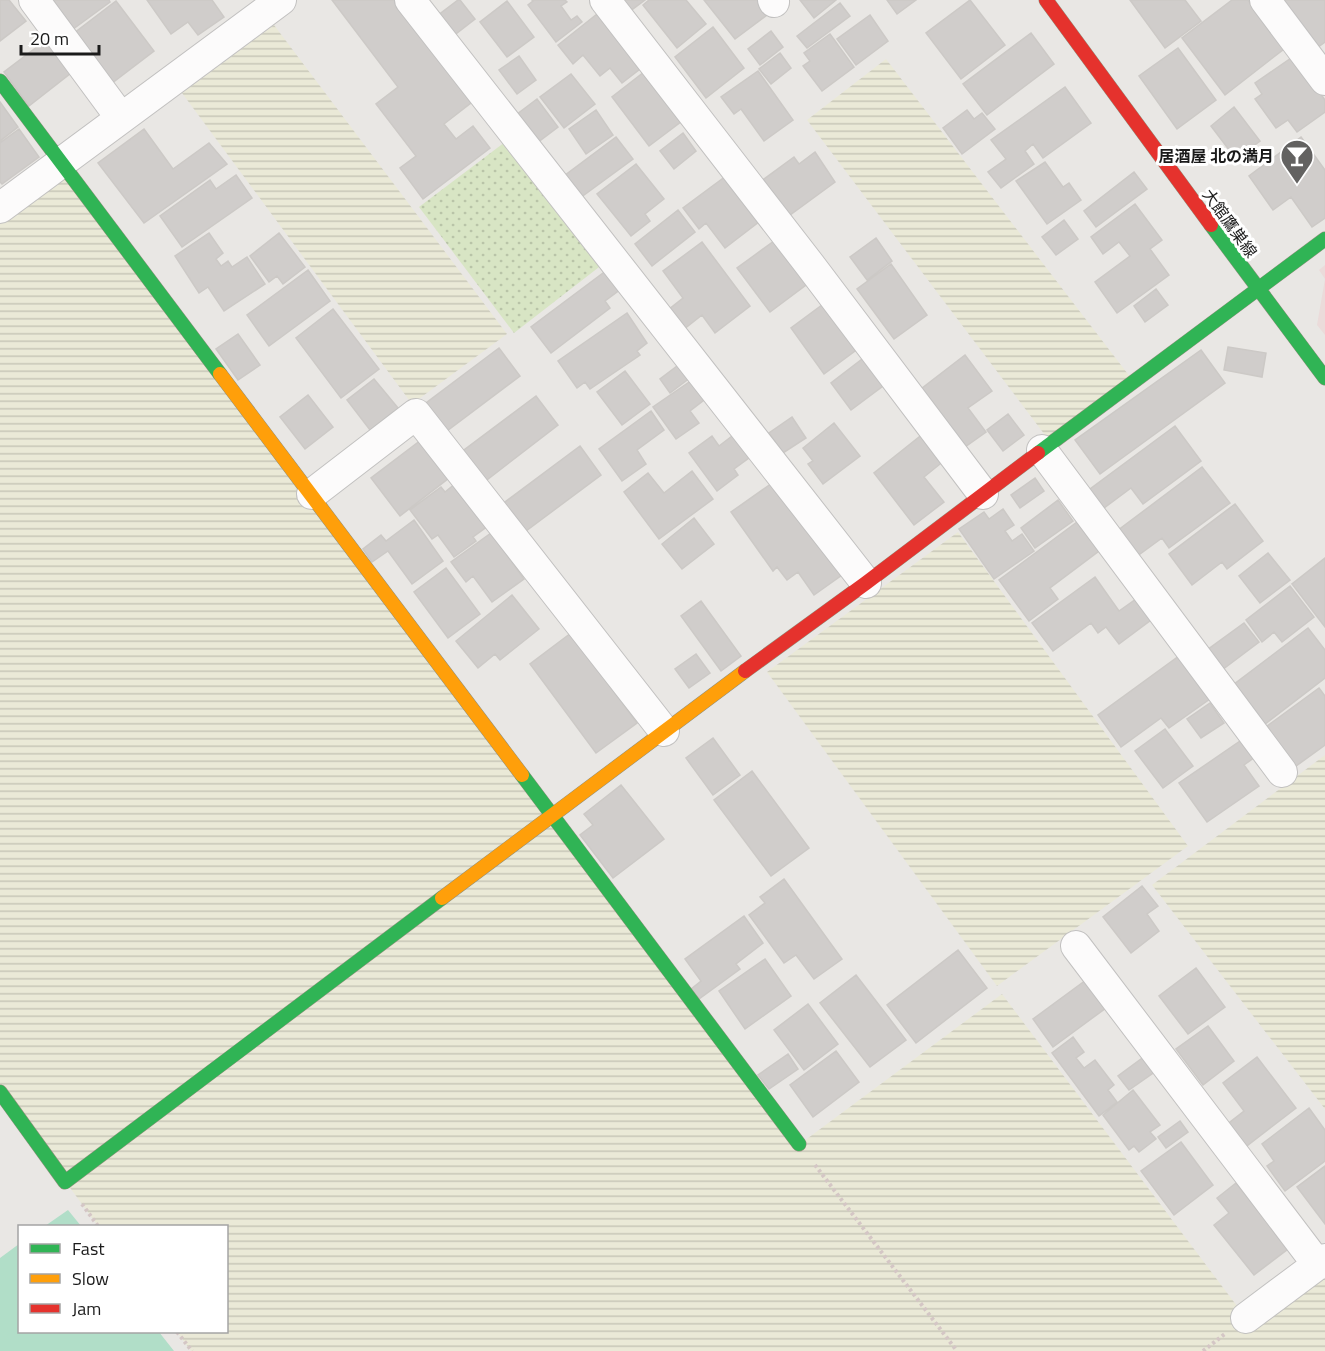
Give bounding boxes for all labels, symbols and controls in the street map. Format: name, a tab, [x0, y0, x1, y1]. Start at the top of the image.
scale bar	[21, 18, 99, 56]
text: 20 m	[30, 25, 69, 52]
bar icon: 居酒屋 北の満月	[1279, 138, 1315, 185]
place label: 居酒屋 北の満月	[1158, 144, 1274, 168]
street label: 大館鷹巣線	[1197, 184, 1263, 262]
legend	[18, 1225, 228, 1333]
text: Fast	[72, 1235, 105, 1262]
text: Slow	[72, 1265, 109, 1292]
text: Jam	[72, 1295, 101, 1322]

